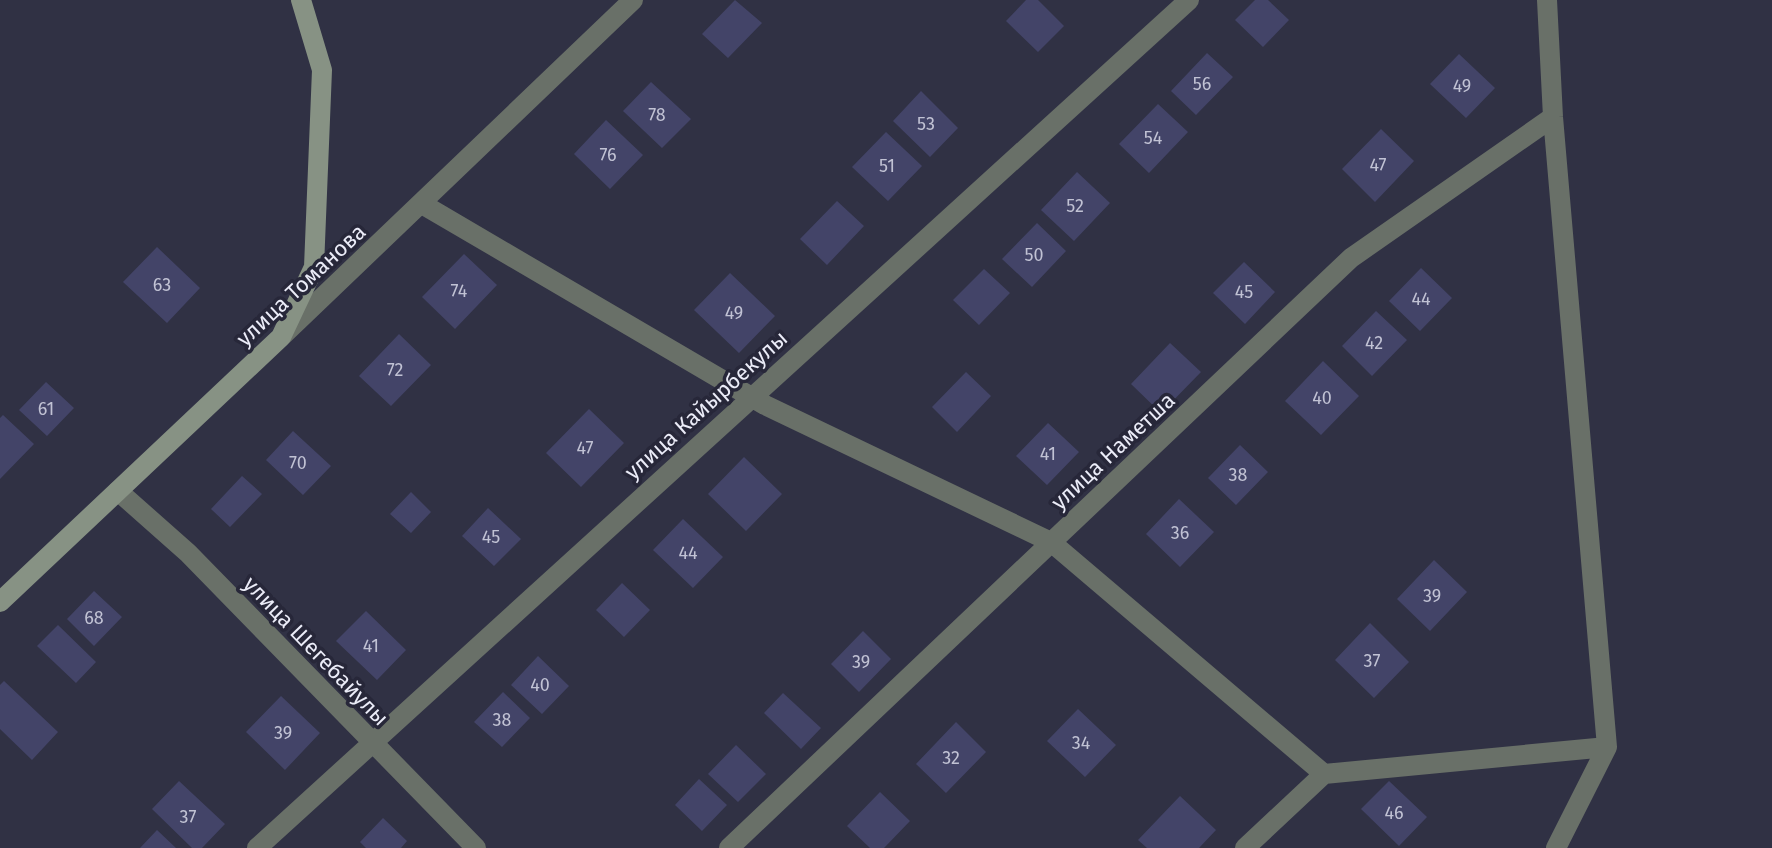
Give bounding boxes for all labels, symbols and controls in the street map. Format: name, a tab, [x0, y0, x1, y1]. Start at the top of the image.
house number: 56	[1193, 73, 1211, 95]
house number: 49	[1453, 75, 1471, 97]
house number: 78	[648, 104, 666, 126]
house number: 53	[917, 113, 935, 135]
house number: 54	[1144, 127, 1163, 149]
house number: 76	[599, 144, 617, 166]
house number: 47	[1369, 154, 1387, 176]
house number: 51	[879, 155, 895, 177]
house number: 52	[1066, 195, 1084, 217]
street label: улица Томанова	[231, 218, 371, 352]
house number: 50	[1024, 244, 1044, 266]
house number: 63	[153, 274, 171, 296]
house number: 74	[451, 280, 468, 302]
house number: 45	[1235, 281, 1253, 303]
house number: 44	[1411, 288, 1431, 310]
house number: 49	[725, 302, 743, 324]
street label: улица Кайырбекулы	[619, 325, 793, 485]
house number: 42	[1365, 332, 1383, 354]
house number: 72	[387, 359, 403, 381]
street label: улица Наметша	[1045, 387, 1181, 515]
house number: 40	[1312, 387, 1332, 409]
house number: 61	[38, 398, 54, 420]
house number: 47	[576, 437, 594, 459]
house number: 41	[1040, 443, 1056, 465]
house number: 70	[289, 452, 307, 474]
house number: 38	[1229, 464, 1248, 486]
house number: 36	[1171, 522, 1189, 544]
house number: 45	[482, 526, 500, 548]
house number: 44	[678, 542, 698, 564]
street label: улица Шегебайулы	[238, 571, 394, 731]
house number: 39	[1423, 585, 1441, 607]
house number: 68	[84, 607, 104, 629]
house number: 41	[363, 635, 379, 657]
house number: 37	[1364, 650, 1380, 672]
house number: 39	[852, 651, 870, 673]
house number: 40	[530, 674, 550, 696]
house number: 38	[493, 709, 512, 731]
house number: 39	[274, 722, 292, 744]
house number: 34	[1072, 732, 1091, 754]
house number: 32	[942, 747, 960, 769]
house number: 46	[1384, 802, 1404, 824]
house number: 37	[180, 806, 196, 828]

